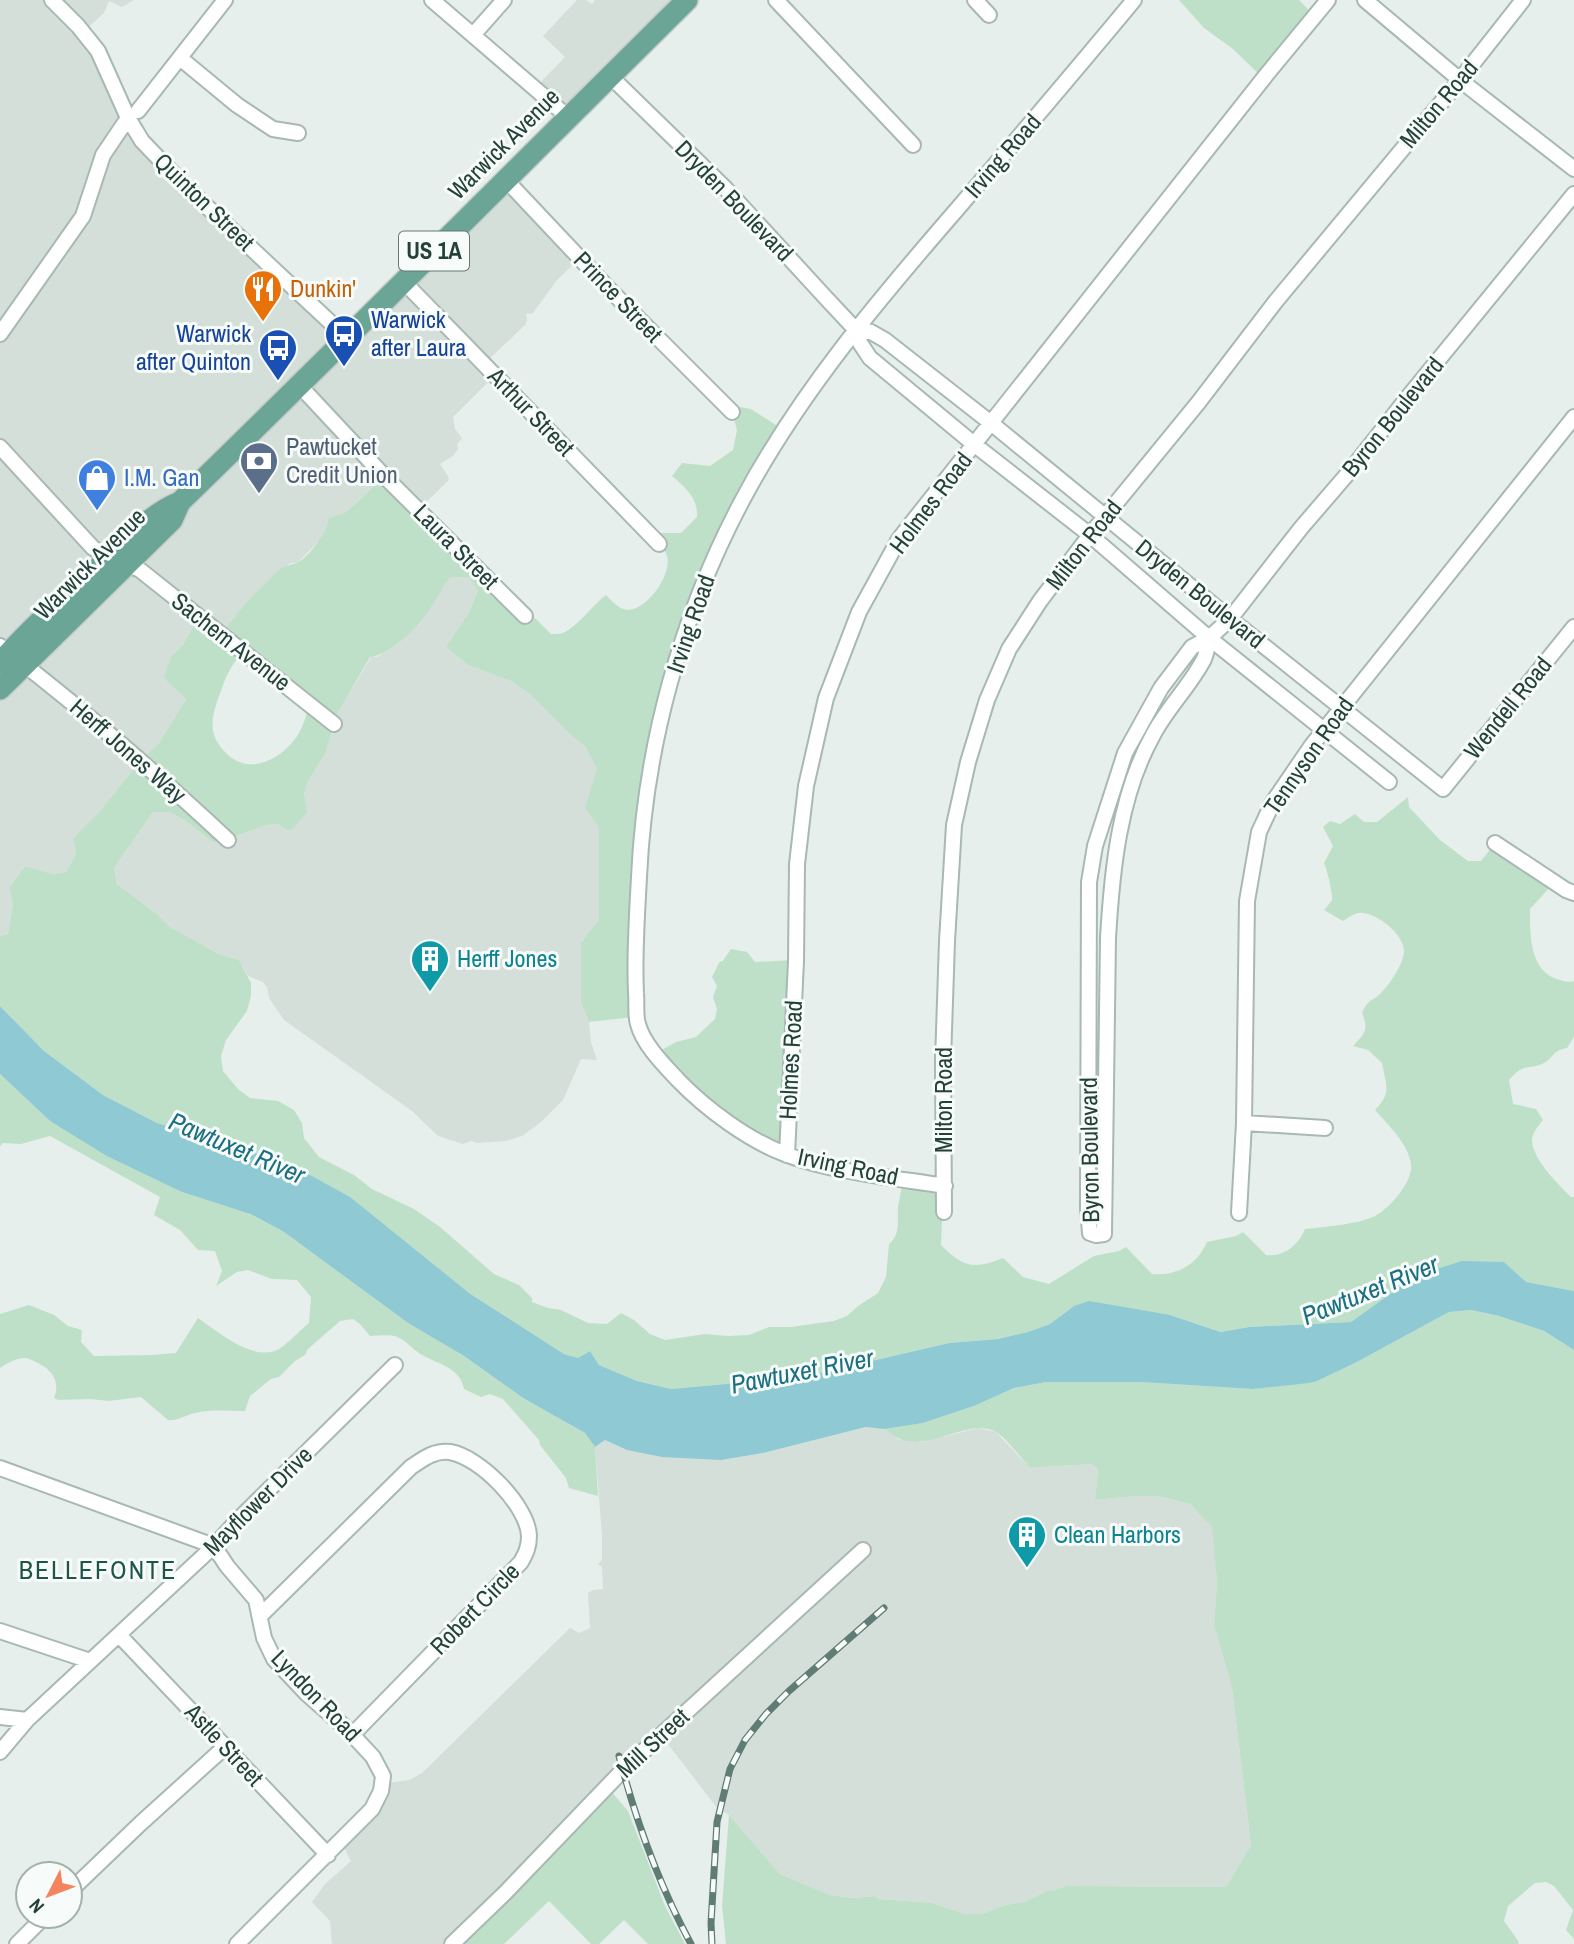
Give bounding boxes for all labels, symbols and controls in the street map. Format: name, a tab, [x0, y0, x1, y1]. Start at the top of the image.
street label: Milton Road	[1392, 52, 1485, 154]
street label: Warwick Avenue	[441, 81, 566, 206]
street label: Irving Road	[957, 106, 1048, 204]
street label: Dryden Boulevard	[669, 133, 801, 268]
street label: Quinton Street	[148, 145, 262, 258]
road number: US 1A	[399, 232, 469, 270]
street label: Prince Street	[567, 244, 670, 349]
restaurant icon: Dunkin'	[242, 268, 284, 323]
place label: Dunkin'	[290, 272, 356, 304]
place label: Warwick after Laura	[371, 303, 466, 363]
bus stop icon: Warwick after Laura	[323, 313, 365, 368]
place label: Warwick after Quinton	[136, 317, 251, 377]
bus stop icon: Warwick after Quinton	[257, 327, 299, 382]
street label: Byron Boulevard	[1334, 350, 1450, 483]
street label: Arthur Street	[481, 359, 582, 463]
place label: Pawtucket Credit Union	[286, 430, 398, 490]
bank icon: Pawtucket Credit Union	[238, 440, 280, 495]
street label: Holmes Road	[882, 445, 979, 560]
shop icon: I.M. Gan	[76, 457, 118, 512]
place label: I.M. Gan	[124, 461, 199, 493]
street label: Milton Road	[1038, 493, 1128, 596]
street label: Laura Street	[407, 497, 507, 596]
street label: Warwick Avenue	[27, 501, 152, 626]
street label: Dryden Boulevard	[1129, 531, 1272, 655]
street label: Irving Road	[658, 570, 722, 677]
street label: Sachem Avenue	[165, 585, 298, 698]
street label: Wendell Road	[1456, 649, 1558, 765]
street label: Tennyson Road	[1256, 690, 1361, 821]
street label: Herff Jones Way	[64, 691, 194, 810]
building icon: Herff Jones	[409, 938, 451, 993]
place label: Herff Jones	[457, 942, 557, 974]
street label: Holmes Road	[771, 1000, 809, 1120]
street label: Milton Road	[927, 1047, 959, 1153]
street label: Byron Boulevard	[1072, 1077, 1106, 1223]
water label: Pawtuxet River	[164, 1103, 311, 1192]
street label: Irving Road	[795, 1140, 901, 1192]
water label: Pawtuxet River	[1296, 1246, 1444, 1333]
water label: Pawtuxet River	[728, 1339, 877, 1401]
street label: Mayflower Drive	[196, 1439, 319, 1562]
building icon: Clean Harbors	[1006, 1514, 1048, 1569]
place label: Clean Harbors	[1054, 1518, 1181, 1550]
district label: BELLEFONTE	[19, 1552, 177, 1587]
street label: Robert Circle	[423, 1555, 526, 1661]
street label: Lyndon Road	[265, 1642, 369, 1748]
street label: Astle Street	[178, 1695, 271, 1793]
street label: Mill Street	[609, 1700, 696, 1784]
north arrow	[14, 1860, 84, 1930]
text: N	[23, 1893, 50, 1919]

